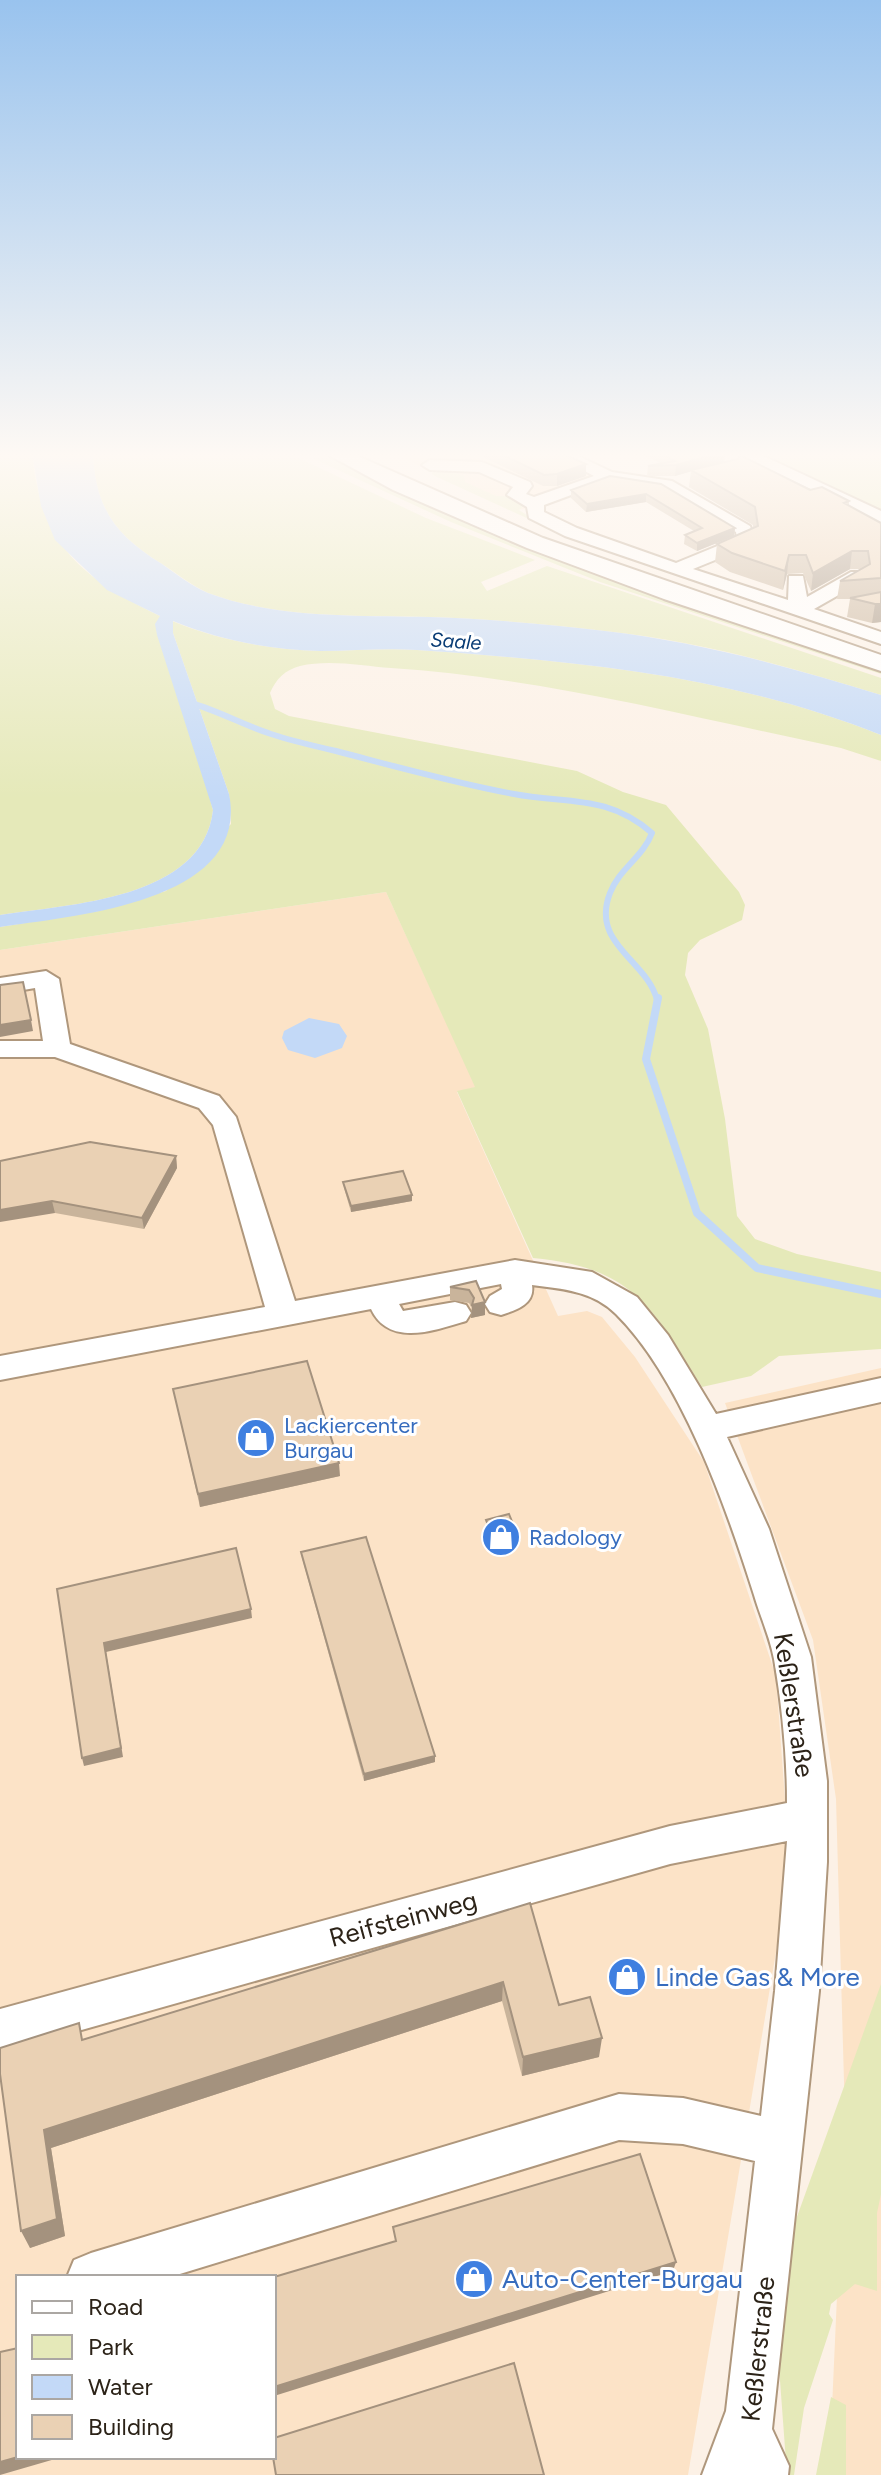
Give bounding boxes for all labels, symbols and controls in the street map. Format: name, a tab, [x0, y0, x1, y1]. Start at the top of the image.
water label: Saale	[430, 627, 482, 655]
place label: Lackiercenter Burgau	[284, 1412, 418, 1464]
shop icon: Lackiercenter Burgau	[235, 1417, 277, 1459]
shop icon: Radology	[480, 1516, 522, 1558]
place label: Radology	[529, 1524, 622, 1551]
street label: Keßlerstraße	[767, 1630, 821, 1780]
street label: Reifsteinweg	[325, 1884, 481, 1954]
shop icon: Linde Gas & More	[606, 1956, 648, 1998]
place label: Linde Gas & More	[655, 1961, 860, 1993]
shop icon: Auto-Center-Burgau	[453, 2258, 495, 2300]
place label: Auto-Center-Burgau	[502, 2263, 743, 2295]
legend	[16, 2275, 276, 2459]
street label: Keßlerstraße	[734, 2275, 782, 2423]
text: Road	[88, 2292, 143, 2321]
text: Park	[88, 2332, 134, 2361]
text: Water	[88, 2372, 153, 2401]
text: Building	[88, 2412, 174, 2441]

